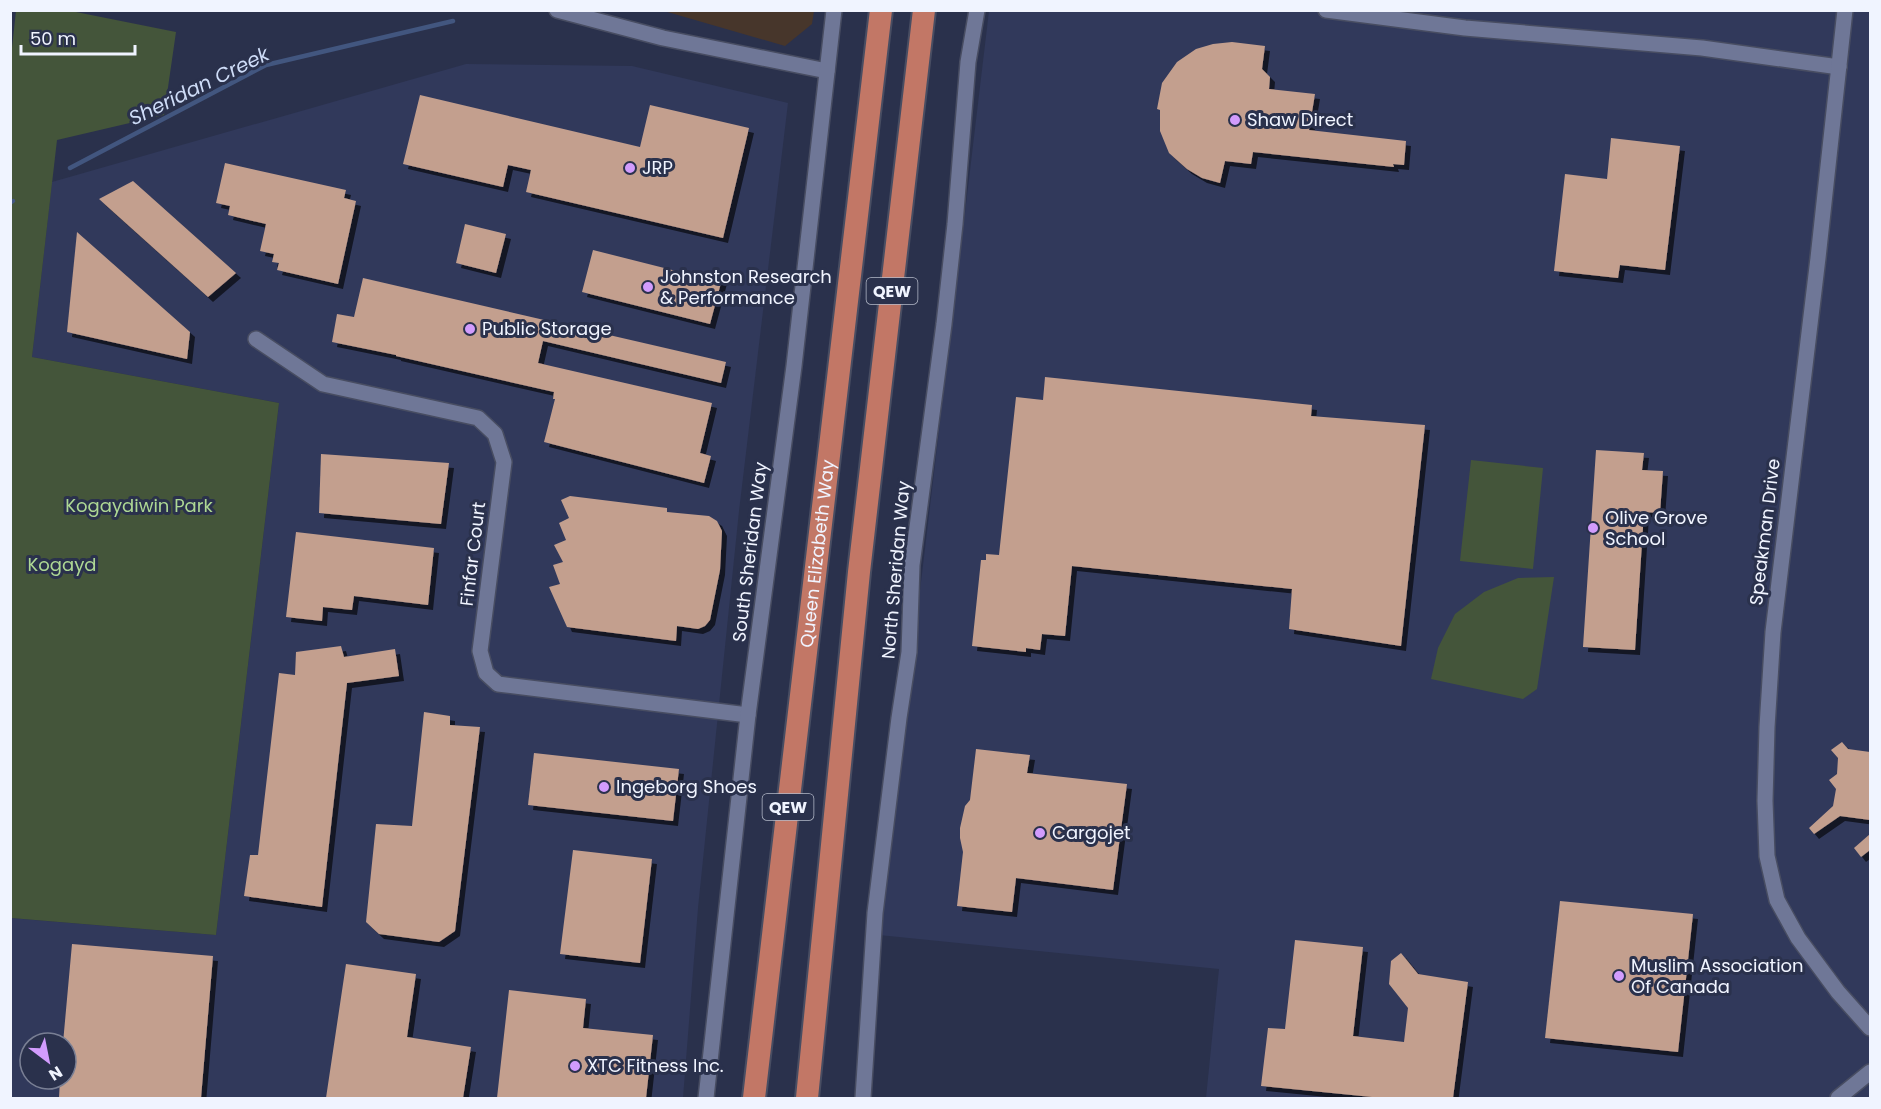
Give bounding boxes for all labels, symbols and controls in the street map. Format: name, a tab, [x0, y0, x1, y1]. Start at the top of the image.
scale bar	[21, 18, 135, 56]
text: 50 m	[30, 26, 76, 51]
water label: Sheridan Creek	[124, 39, 275, 132]
place label: Shaw Direct	[1247, 107, 1353, 132]
marker: Shaw Direct	[1228, 113, 1242, 127]
place label: JRP	[642, 155, 673, 180]
marker: JRP	[623, 161, 637, 175]
place label: Johnston Research & Performance	[660, 264, 832, 310]
road number: QEW	[866, 278, 918, 304]
marker: Johnston Research & Performance	[641, 280, 655, 294]
place label: Public Storage	[482, 316, 612, 341]
marker: Public Storage	[463, 322, 477, 336]
street label: Speakman Drive	[1743, 457, 1786, 607]
street label: Queen Elizabeth Way	[794, 458, 840, 649]
street label: South Sheridan Way	[726, 460, 773, 643]
street label: North Sheridan Way	[875, 480, 916, 660]
park label: Kogaydiwin Park	[65, 493, 213, 518]
street label: Finfar Court	[454, 500, 491, 607]
place label: Olive Grove School	[1605, 505, 1708, 551]
marker: Olive Grove School	[1586, 521, 1600, 535]
park label: Kogayd	[28, 552, 96, 577]
place label: Ingeborg Shoes	[616, 774, 757, 799]
marker: Ingeborg Shoes	[597, 780, 611, 794]
road number: QEW	[762, 794, 814, 820]
place label: Cargojet	[1052, 820, 1131, 845]
marker: Cargojet	[1033, 826, 1047, 840]
place label: Muslim Association Of Canada	[1631, 953, 1804, 999]
marker: Muslim Association Of Canada	[1612, 969, 1626, 983]
north arrow	[18, 1031, 78, 1091]
place label: XTC Fitness Inc.	[587, 1053, 724, 1078]
marker: XTC Fitness Inc.	[568, 1059, 582, 1073]
text: N	[44, 1060, 67, 1086]

